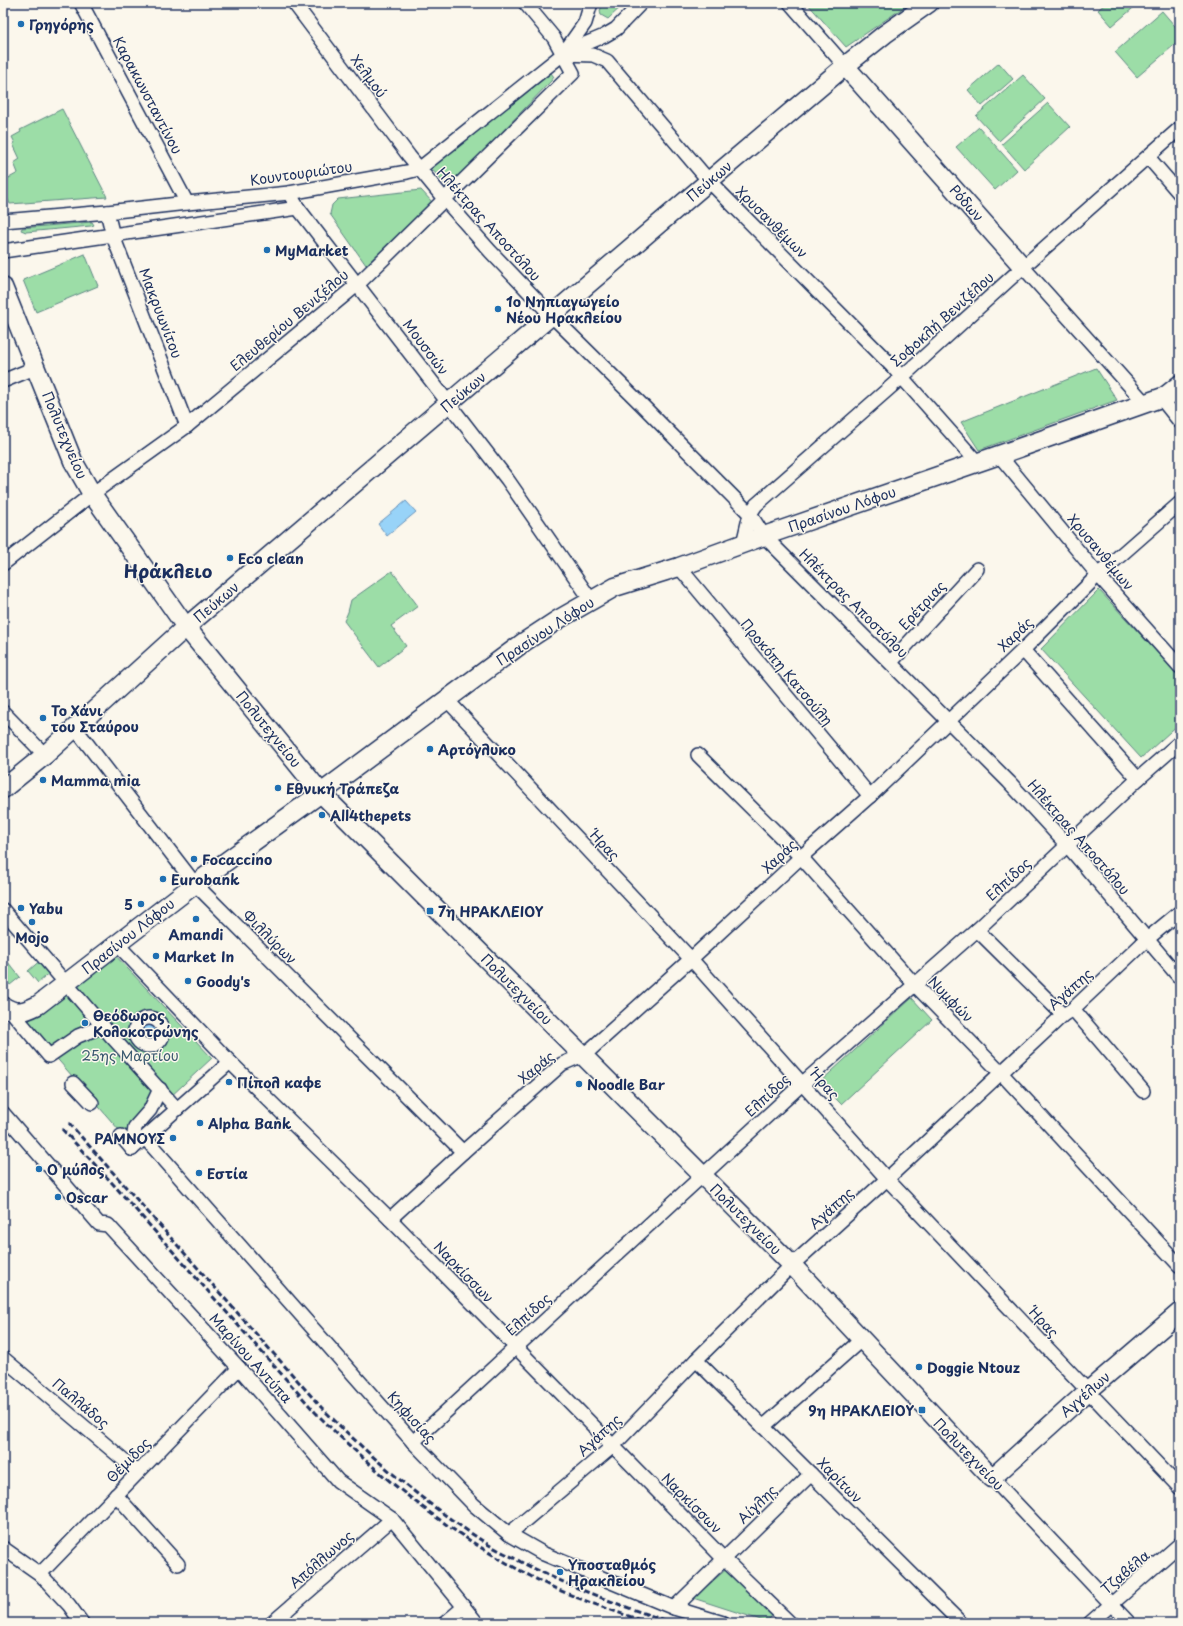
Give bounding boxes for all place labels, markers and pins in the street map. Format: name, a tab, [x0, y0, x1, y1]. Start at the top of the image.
place label: Γρηγόρης	[29, 14, 94, 35]
marker: Γρηγόρης	[16, 19, 26, 29]
place label: MyMarket	[275, 240, 349, 261]
marker: MyMarket	[262, 245, 272, 255]
place label: 1ο Νηπιαγωγείο Νέου Ηρακλείου	[506, 291, 622, 328]
marker: 1ο Νηπιαγωγείο Νέου Ηρακλείου	[493, 304, 503, 314]
place label: Eco clean	[238, 548, 304, 569]
marker: Eco clean	[225, 553, 235, 563]
place label: Το Χάνι του Σταύρου	[51, 700, 139, 737]
marker: Το Χάνι του Σταύρου	[38, 713, 48, 723]
place label: Αρτόγλυκο	[438, 739, 516, 760]
marker: Αρτόγλυκο	[425, 744, 435, 754]
place label: Mamma mia	[51, 770, 141, 791]
marker: Mamma mia	[38, 775, 48, 785]
place label: Εθνική Τράπεζα	[286, 778, 400, 799]
marker: Εθνική Τράπεζα	[273, 783, 283, 793]
place label: All4thepets	[330, 805, 411, 826]
marker: All4thepets	[317, 810, 327, 820]
place label: Focaccino	[202, 849, 272, 870]
marker: Focaccino	[189, 854, 199, 864]
place label: Eurobank	[171, 869, 240, 890]
marker: Eurobank	[158, 874, 168, 884]
place label: 5	[124, 894, 133, 915]
place label: Yabu	[29, 898, 63, 919]
marker: 5	[136, 899, 146, 909]
place label: 7η ΗΡΑΚΛΕΙΟΥ	[438, 901, 544, 922]
marker: Yabu	[16, 903, 26, 913]
marker: 7η ΗΡΑΚΛΕΙΟΥ	[425, 906, 435, 916]
marker: Amandi	[191, 914, 201, 924]
marker: Mojo	[27, 917, 37, 927]
place label: Amandi	[169, 924, 223, 945]
place label: Mojo	[15, 927, 49, 948]
place label: Market In	[164, 946, 235, 967]
marker: Market In	[151, 951, 161, 961]
place label: Goody's	[196, 971, 250, 992]
marker: Goody's	[183, 976, 193, 986]
place label: Θεόδωρος Κολοκοτρώνης	[93, 1005, 199, 1042]
marker: Θεόδωρος Κολοκοτρώνης	[80, 1018, 90, 1028]
place label: Πίπολ καφε	[237, 1072, 322, 1093]
place label: Noodle Bar	[587, 1074, 666, 1095]
marker: Πίπολ καφε	[224, 1077, 234, 1087]
marker: Noodle Bar	[574, 1079, 584, 1089]
place label: Alpha Bank	[207, 1113, 292, 1134]
marker: Alpha Bank	[195, 1118, 205, 1128]
place label: ΡΑΜΝΟΥΣ	[94, 1128, 165, 1149]
marker: ΡΑΜΝΟΥΣ	[168, 1133, 178, 1143]
place label: Ο μύλος	[47, 1159, 105, 1180]
place label: Εστία	[207, 1163, 248, 1184]
marker: Ο μύλος	[34, 1164, 44, 1174]
marker: Εστία	[194, 1168, 204, 1178]
place label: Oscar	[66, 1187, 109, 1208]
marker: Oscar	[53, 1192, 63, 1202]
place label: Doggie Ntouz	[927, 1357, 1020, 1378]
marker: Doggie Ntouz	[914, 1362, 924, 1372]
place label: 9η ΗΡΑΚΛΕΙΟΥ	[808, 1400, 914, 1421]
marker: 9η ΗΡΑΚΛΕΙΟΥ	[917, 1405, 927, 1415]
place label: Υποσταθμός Ηρακλείου	[568, 1554, 656, 1591]
marker: Υποσταθμός Ηρακλείου	[555, 1567, 565, 1577]

